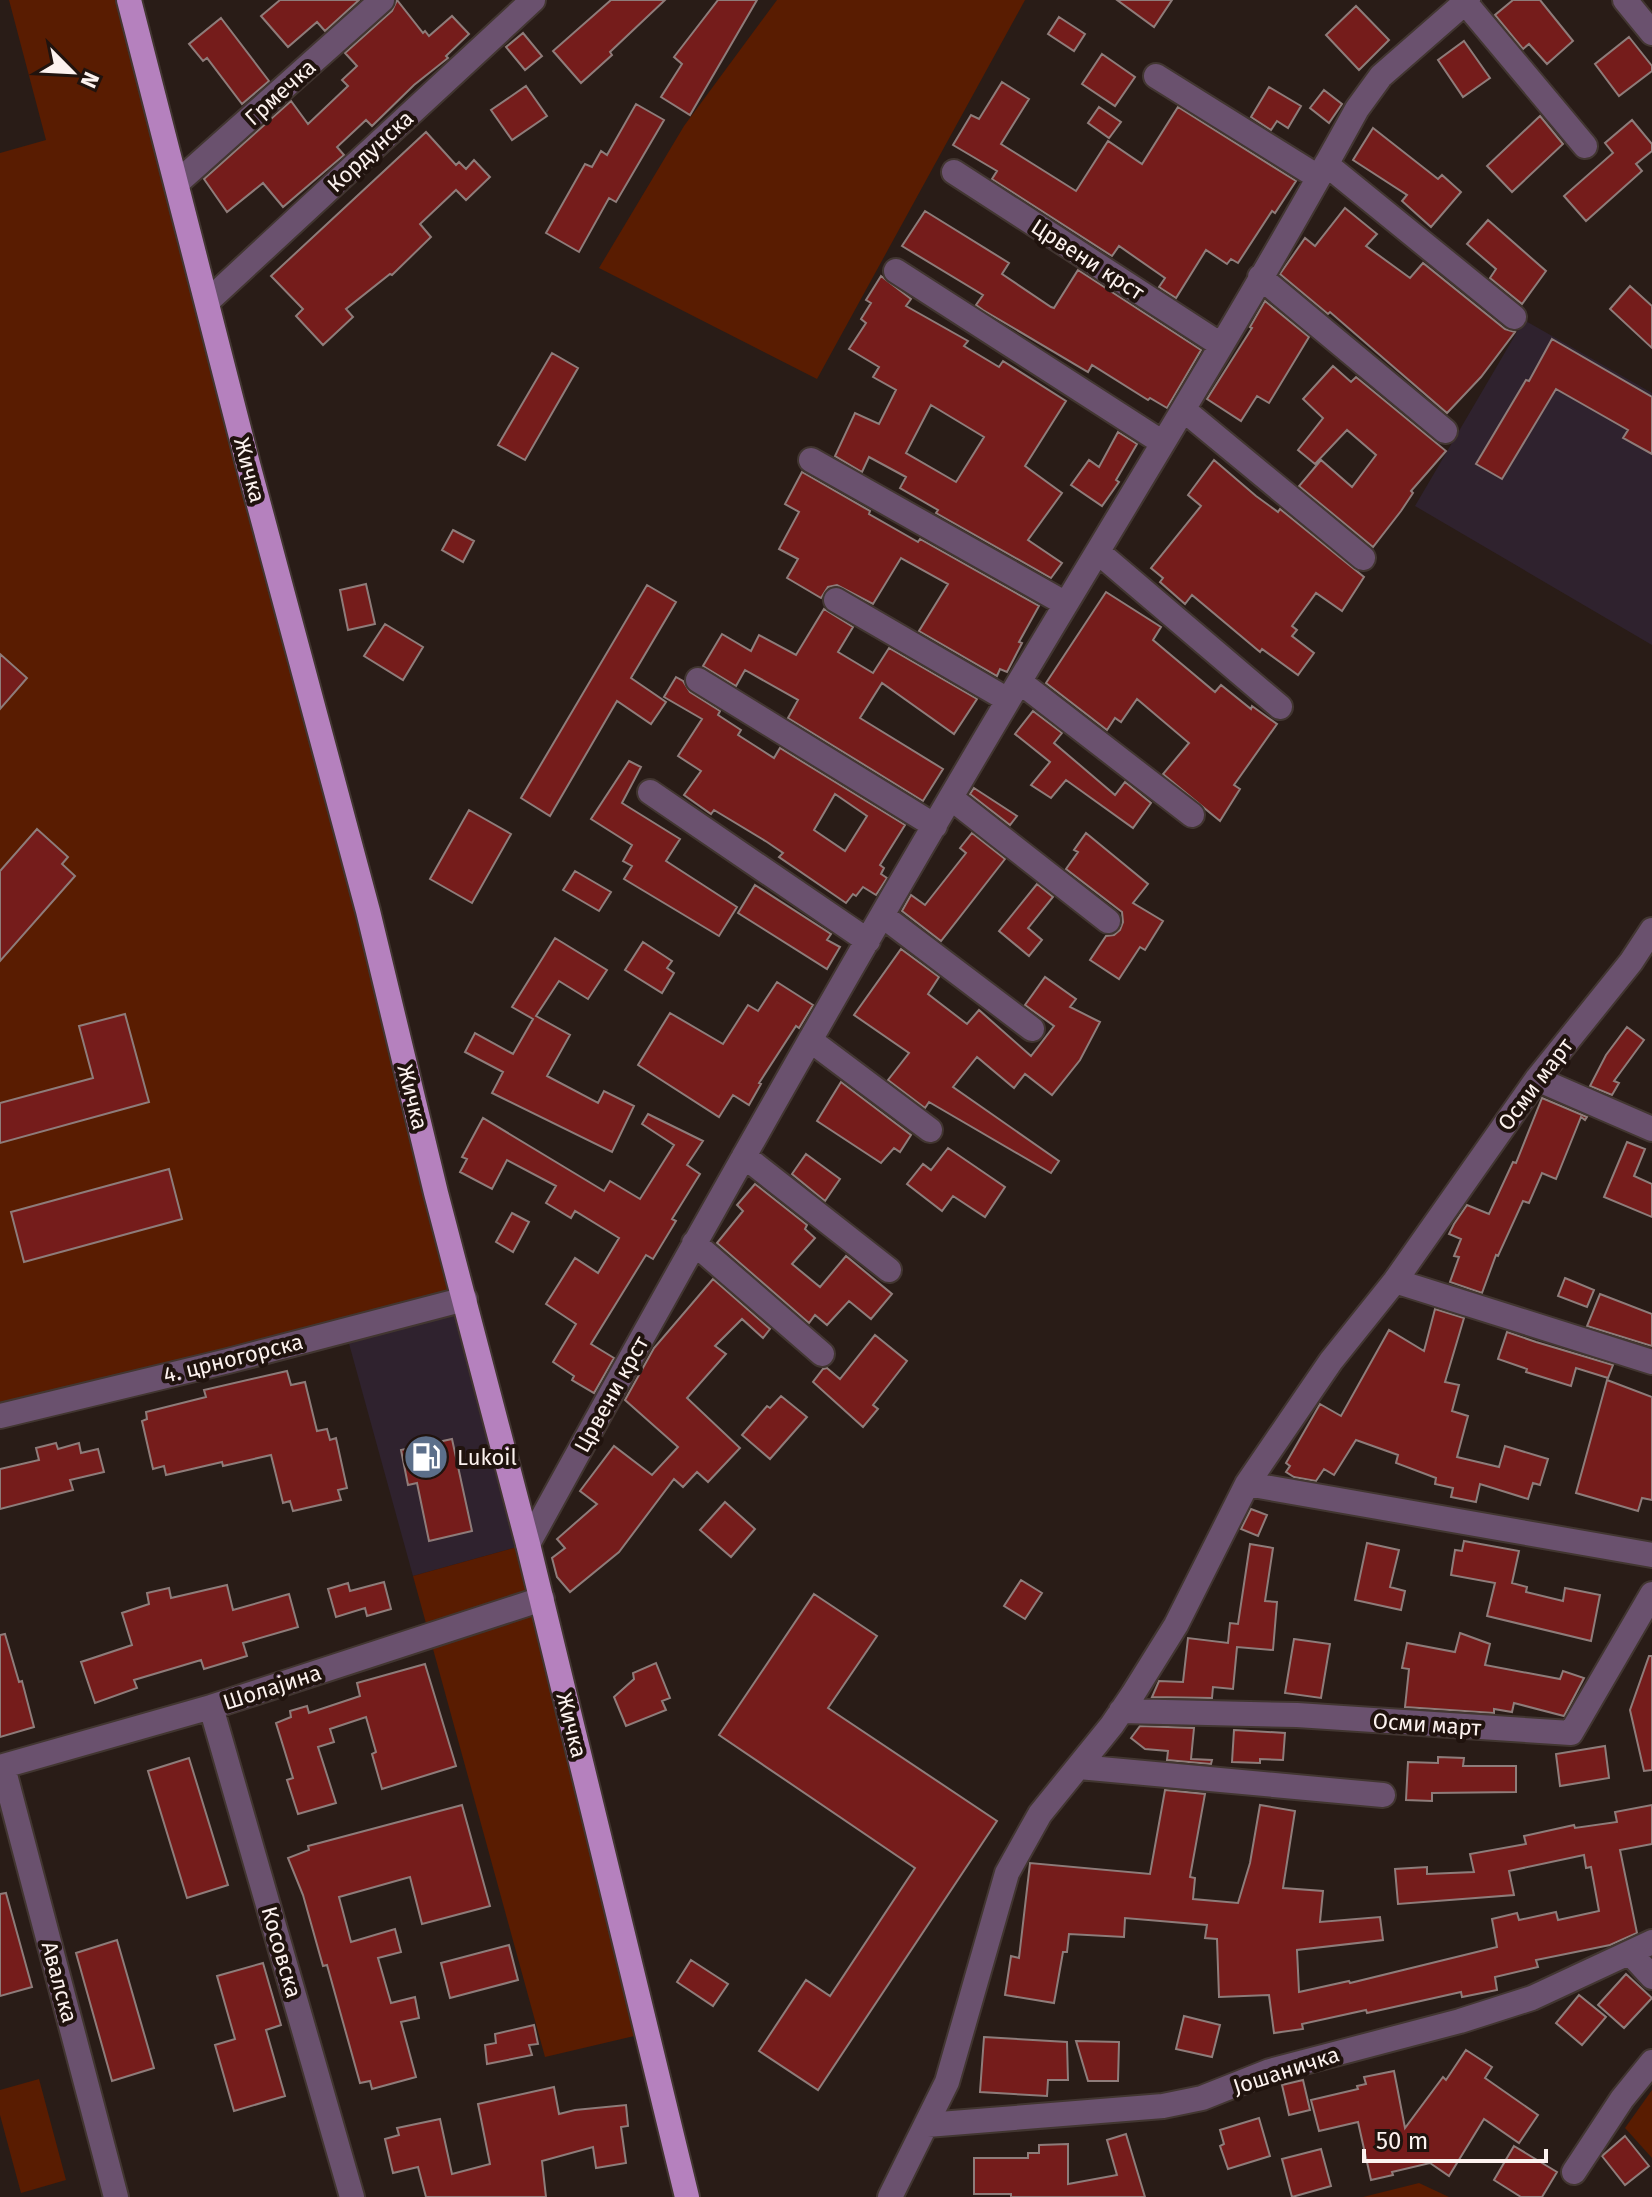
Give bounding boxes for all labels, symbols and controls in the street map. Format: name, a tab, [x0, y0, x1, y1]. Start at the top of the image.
north arrow	[32, 32, 112, 112]
street label: Грмечка	[239, 53, 321, 131]
text: N	[75, 68, 105, 92]
street label: Кордунска	[322, 105, 419, 198]
street label: Црвени крст	[1026, 213, 1149, 306]
street label: Жичка	[228, 435, 271, 506]
street label: Осми март	[1492, 1033, 1579, 1136]
street label: Жичка	[391, 1062, 434, 1133]
street label: 4. црногорска	[160, 1328, 306, 1389]
street label: Црвени крст	[568, 1331, 655, 1457]
fuel station icon: Lukoil	[402, 1433, 450, 1481]
place label: Lukoil	[457, 1444, 517, 1471]
street label: Шолајина	[220, 1659, 325, 1716]
street label: Жичка	[550, 1690, 593, 1761]
street label: Осми март	[1372, 1707, 1482, 1742]
street label: Косовска	[256, 1903, 307, 2001]
street label: Авалска	[36, 1939, 83, 2026]
street label: Јошаничка	[1229, 2041, 1343, 2100]
scale bar	[1364, 2113, 1546, 2163]
text: 50 m	[1376, 2127, 1428, 2155]

